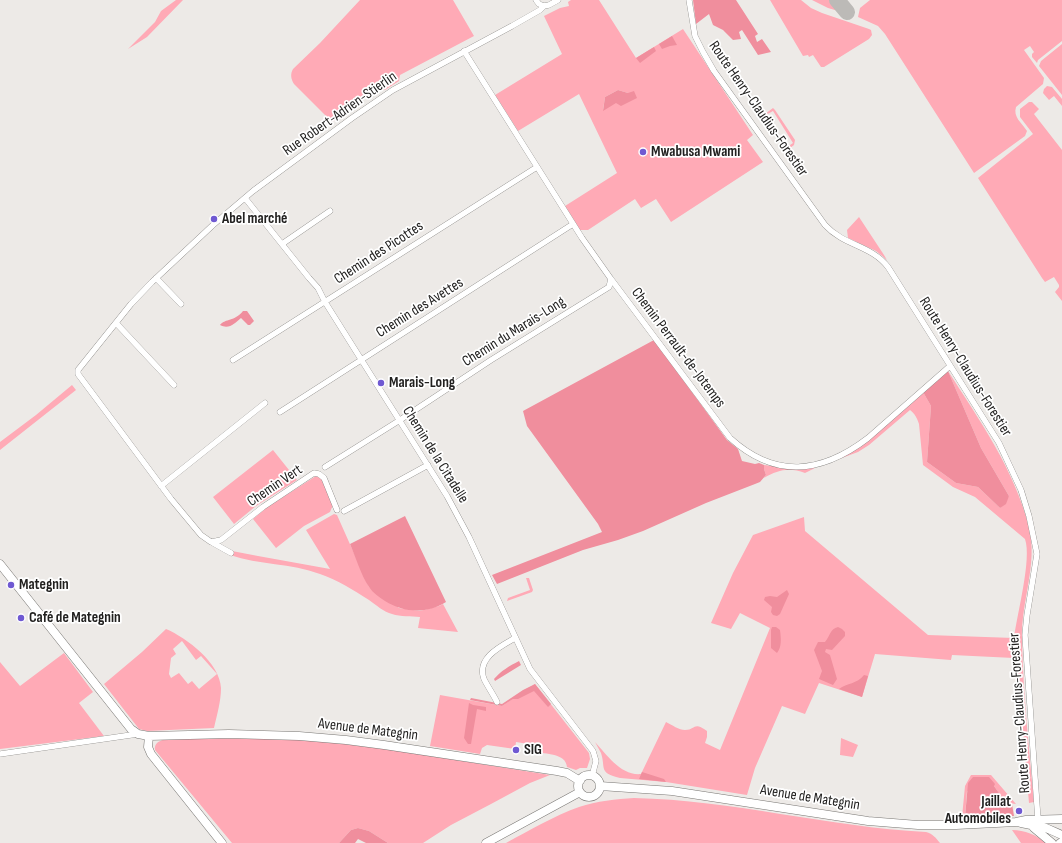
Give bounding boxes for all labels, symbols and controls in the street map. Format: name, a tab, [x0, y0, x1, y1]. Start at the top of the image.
street label: Route Henry-Claudius-Forestier	[704, 38, 812, 180]
street label: Rue Robert-Adrien-Stierlin	[280, 68, 400, 160]
place label: Mwabusa Mwami	[651, 143, 740, 161]
marker: Mwabusa Mwami	[638, 147, 648, 157]
place label: Abel marché	[222, 210, 288, 228]
marker: Abel marché	[209, 214, 219, 224]
street label: Chemin des Picottes	[331, 217, 427, 289]
street label: Chemin des Avettes	[373, 274, 467, 342]
street label: Chemin Perrault-de-Jotemps	[627, 284, 729, 412]
street label: Chemin du Marais-Long	[459, 293, 569, 371]
street label: Route Henry-Claudius-Forestier	[915, 294, 1015, 440]
place label: Marais-Long	[389, 374, 455, 392]
marker: Marais-Long	[376, 378, 386, 388]
street label: Chemin de la Citadelle	[398, 403, 472, 507]
street label: Chemin Vert	[244, 461, 306, 511]
place label: Mategnin	[19, 576, 69, 594]
marker: Mategnin	[6, 580, 16, 590]
place label: Café de Mategnin	[29, 609, 121, 627]
marker: Café de Mategnin	[16, 613, 26, 623]
street label: Route Henry-Claudius-Forestier	[1005, 632, 1035, 794]
street label: Avenue de Mategnin	[317, 715, 419, 745]
place label: SIG	[524, 741, 542, 759]
marker: SIG	[511, 745, 521, 755]
street label: Avenue de Mategnin	[759, 781, 861, 815]
place label: Jaillat Automobiles	[945, 793, 1011, 828]
marker: Jaillat Automobiles	[1014, 806, 1024, 816]

